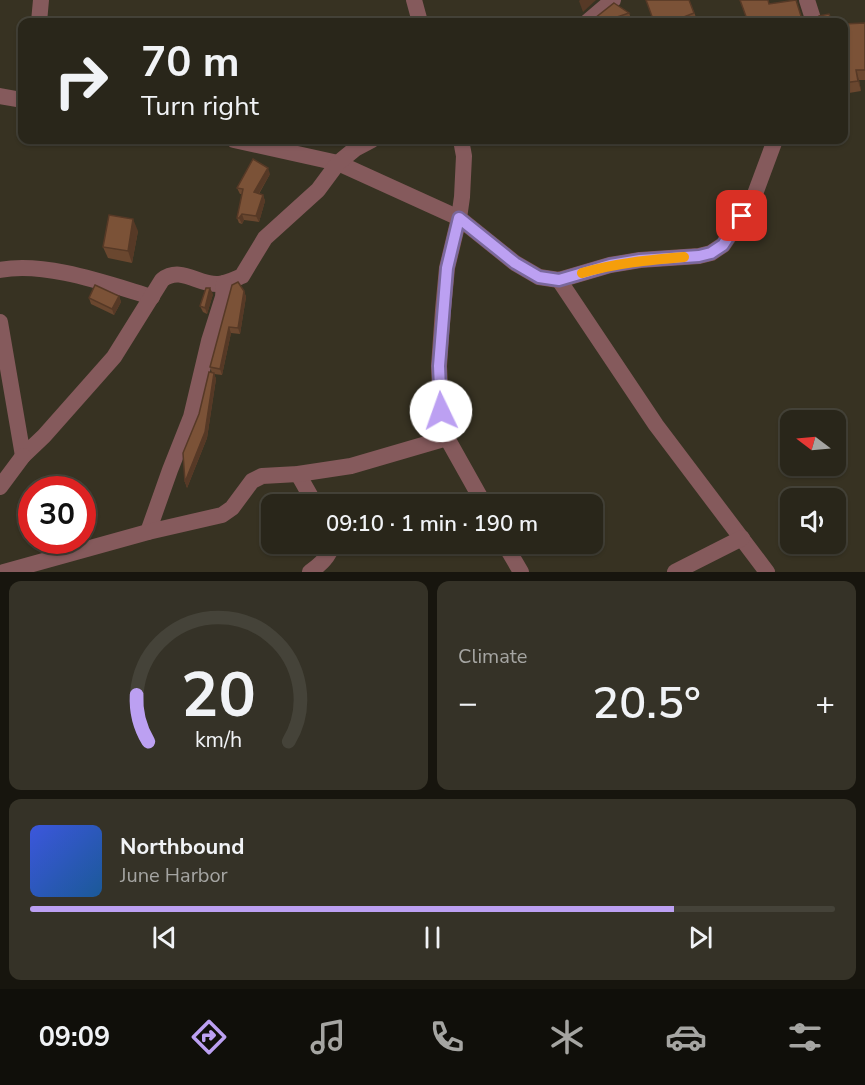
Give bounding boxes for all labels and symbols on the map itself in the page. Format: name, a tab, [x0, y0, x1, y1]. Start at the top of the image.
pin	[716, 190, 767, 241]
position arrow	[409, 379, 473, 443]
north arrow	[780, 410, 846, 476]
speed limit sign: 30	[18, 476, 96, 554]

